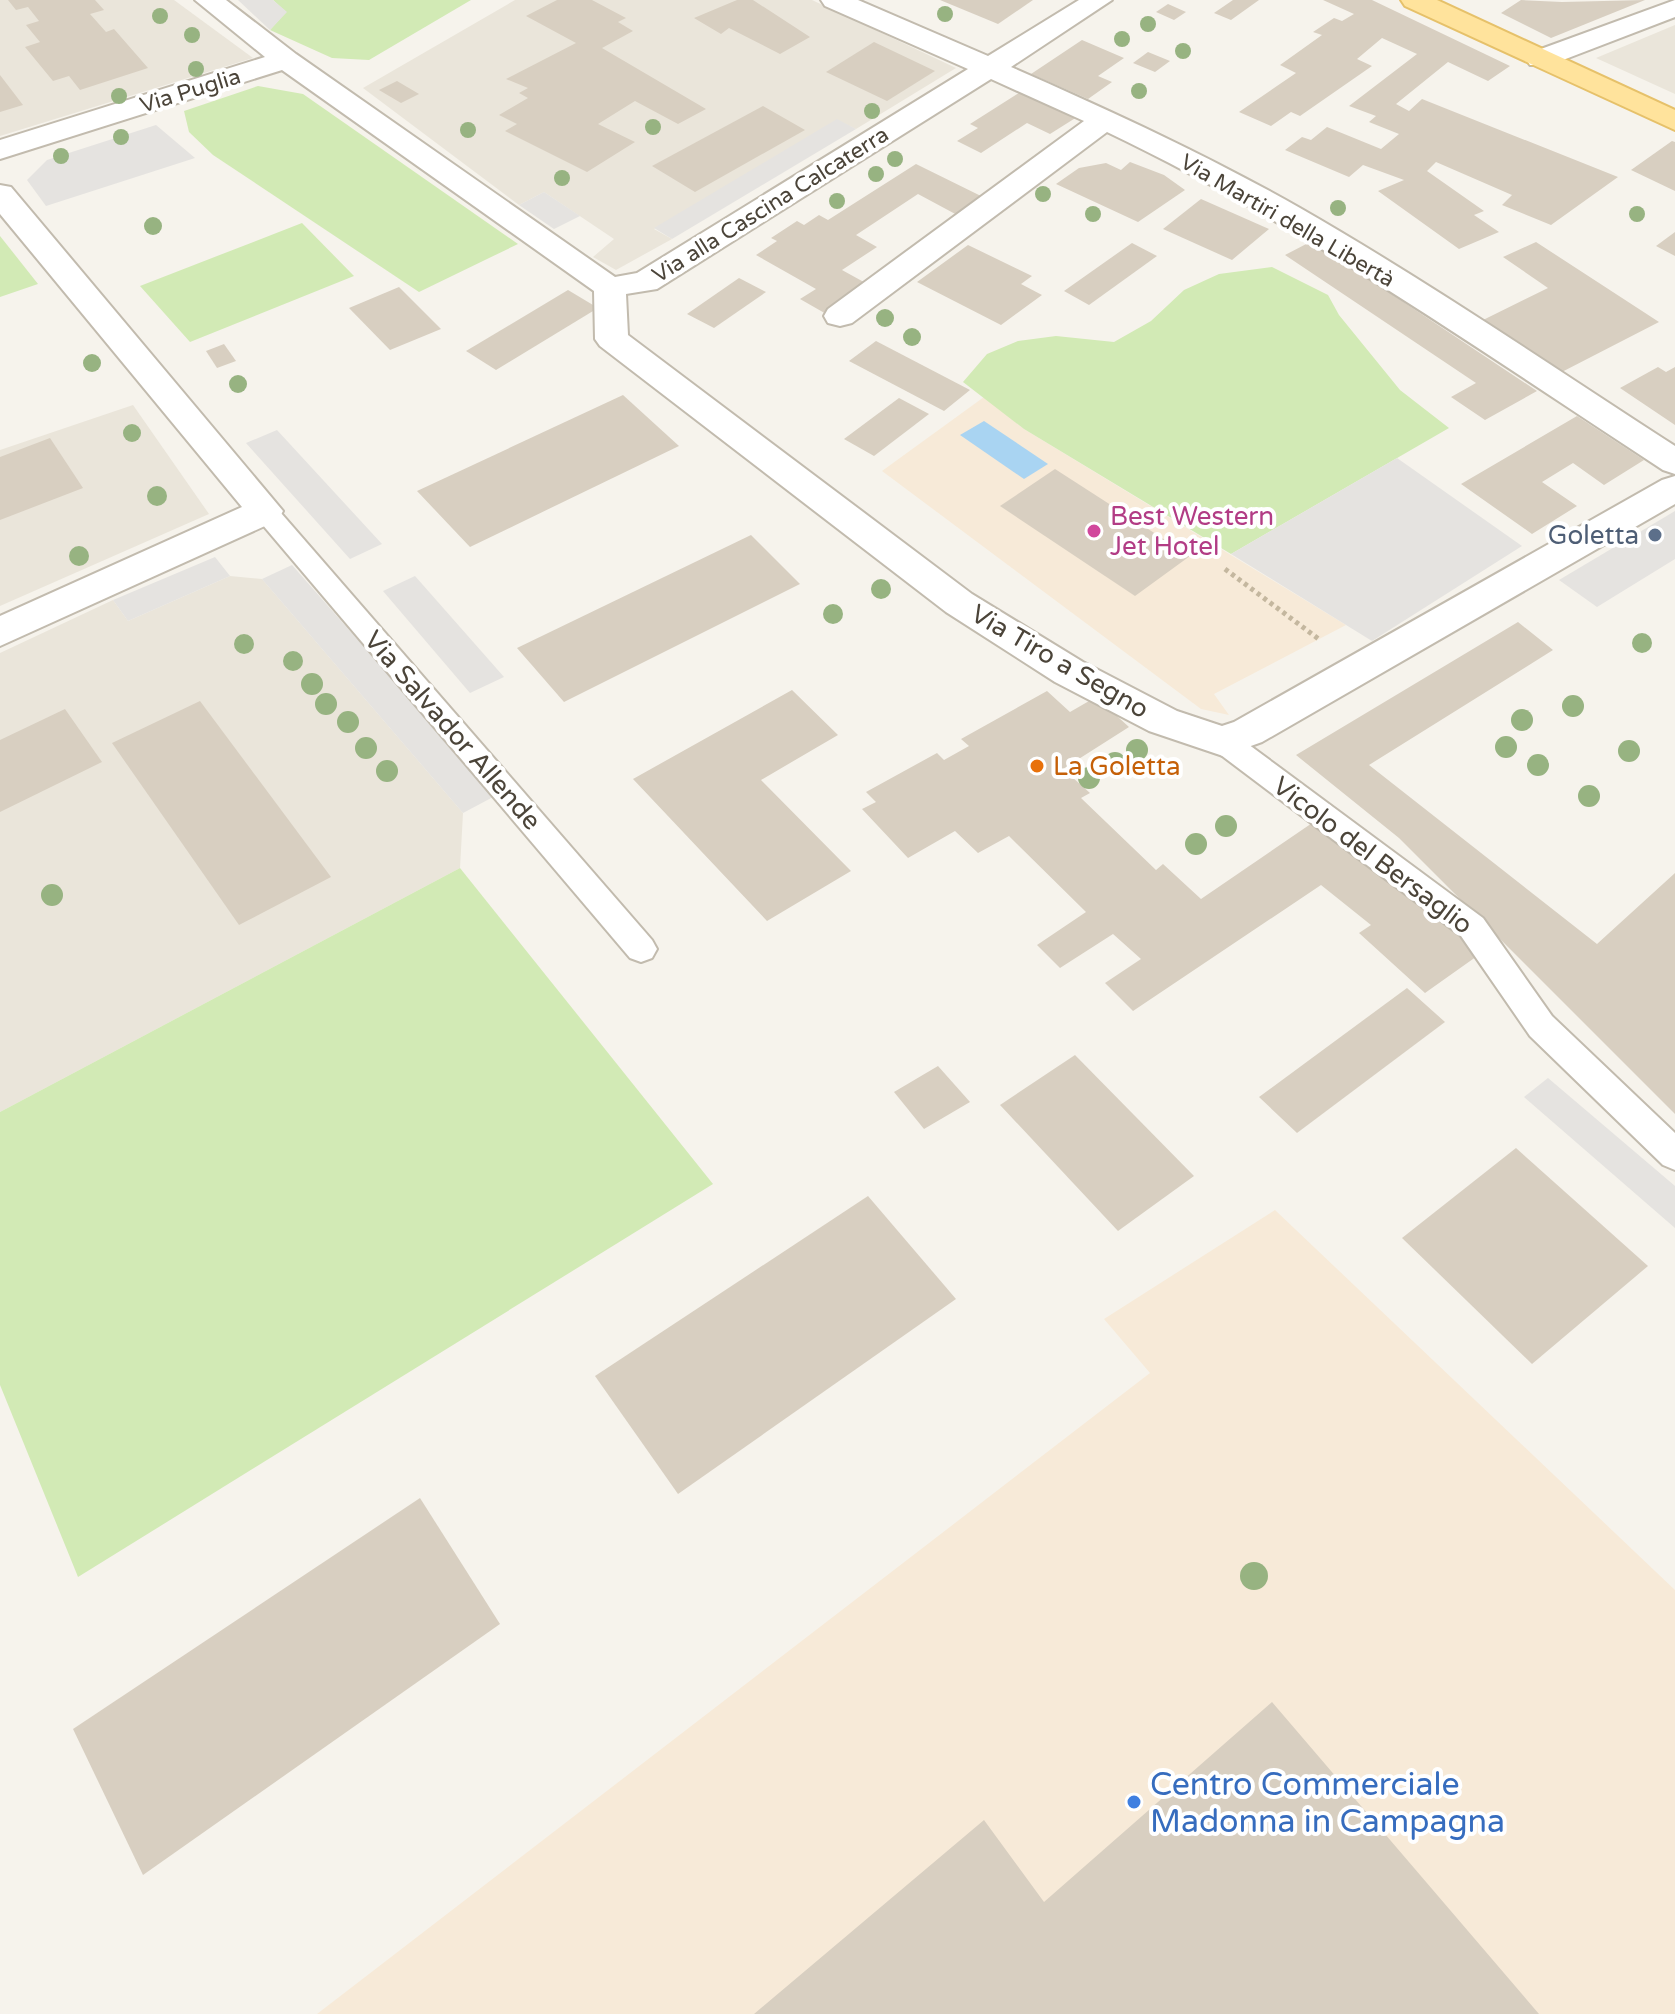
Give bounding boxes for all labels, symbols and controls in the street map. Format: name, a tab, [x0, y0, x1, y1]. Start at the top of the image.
street label: Via Puglia	[137, 63, 244, 119]
street label: Via alla Cascina Calcaterra	[648, 121, 894, 288]
street label: Via Martiri della Libertà	[1176, 149, 1399, 293]
place label: Best Western Jet Hotel	[1110, 501, 1274, 562]
place label: Goletta	[1548, 520, 1639, 551]
marker: Best Western Jet Hotel	[1085, 522, 1103, 540]
marker: Goletta	[1646, 526, 1664, 544]
street label: Via Tiro a Segno	[965, 598, 1154, 725]
street label: Via Salvador Allende	[358, 624, 548, 836]
place label: La Goletta	[1053, 751, 1181, 782]
marker: La Goletta	[1028, 757, 1046, 775]
street label: Vicolo del Bersaglio	[1267, 770, 1479, 941]
place label: Centro Commerciale Madonna in Campagna	[1150, 1766, 1505, 1841]
marker: Centro Commerciale Madonna in Campagna	[1125, 1793, 1143, 1811]

